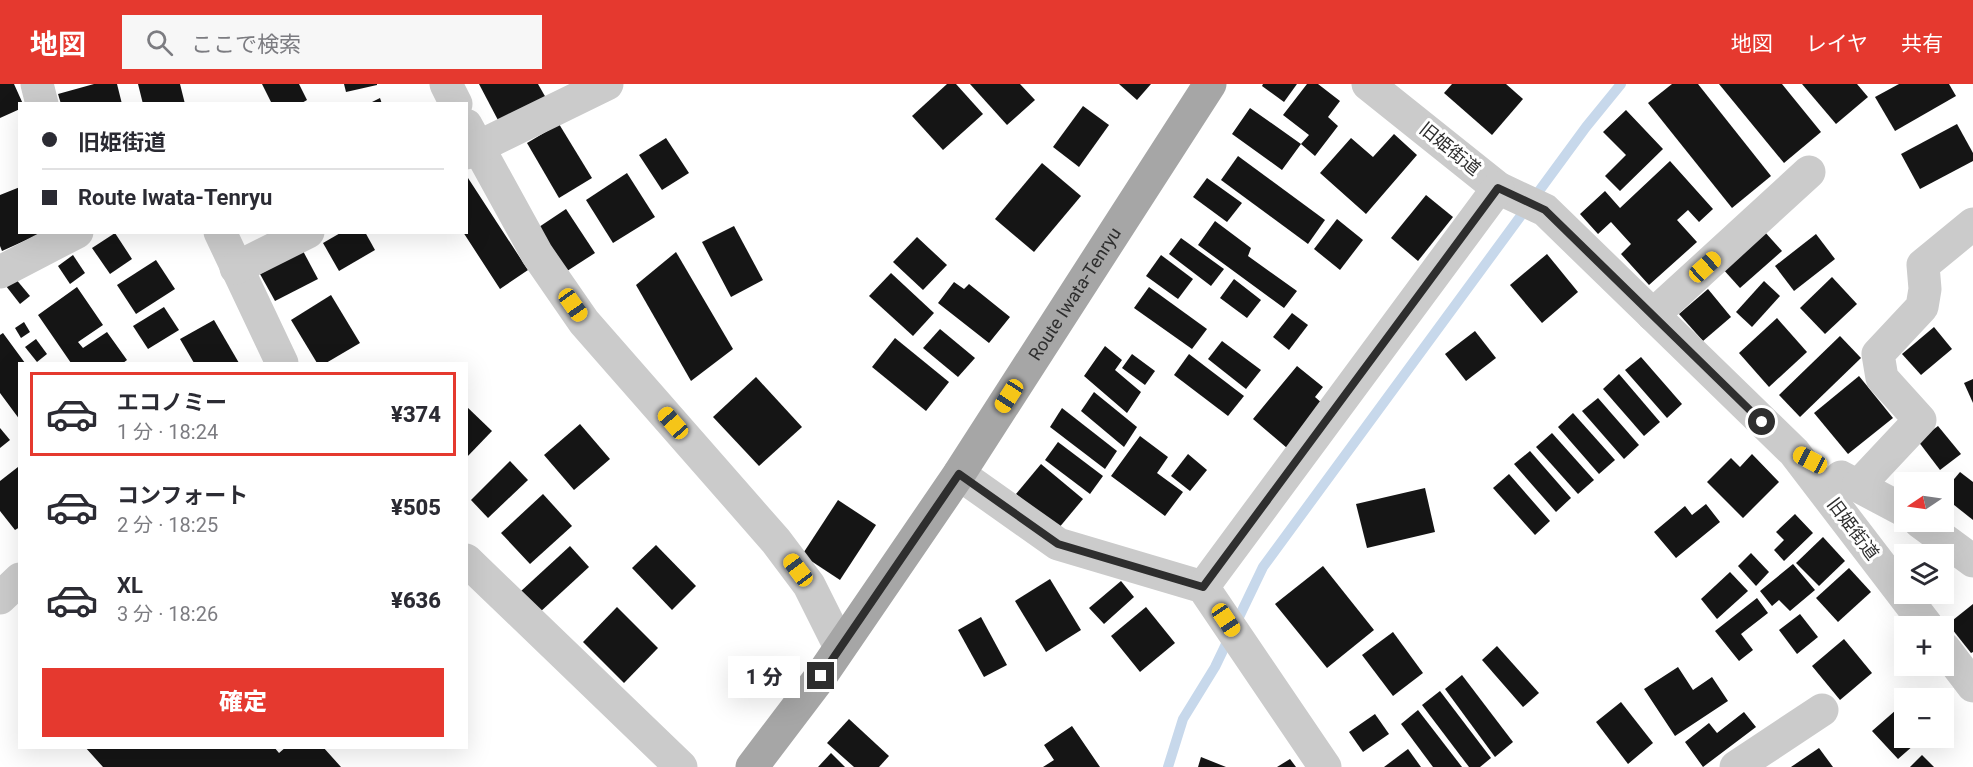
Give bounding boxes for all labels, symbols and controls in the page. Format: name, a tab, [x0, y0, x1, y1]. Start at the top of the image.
search box	[122, 15, 542, 69]
icon: search	[143, 26, 176, 59]
text: 地図	[30, 28, 86, 61]
text: ここで検索	[191, 32, 301, 57]
text: 地図	[1731, 32, 1773, 56]
text: レイヤ	[1806, 32, 1868, 56]
text: 共有	[1901, 32, 1943, 56]
street label: 旧姫街道	[1416, 118, 1485, 179]
text: 旧姫街道	[78, 130, 166, 155]
text: Route Iwata-Tenryu	[78, 185, 272, 210]
street label: Route Iwata-Tenryu	[1024, 223, 1125, 364]
car	[1686, 248, 1724, 286]
car	[555, 285, 591, 325]
car	[992, 376, 1026, 416]
icon: car	[45, 387, 99, 441]
text: エコノミー	[117, 390, 227, 415]
text: ¥374	[391, 402, 441, 427]
car	[654, 404, 692, 442]
route start	[1748, 408, 1775, 435]
text: 1 分 · 18:24	[117, 420, 218, 444]
car	[1790, 444, 1830, 476]
north arrow	[1894, 472, 1954, 532]
map controls	[1894, 472, 1954, 748]
icon: car	[45, 480, 99, 534]
text: コンフォート	[117, 483, 248, 508]
street label: 旧姫街道	[1823, 494, 1883, 564]
text: ¥505	[391, 495, 441, 520]
text: 2 分 · 18:25	[117, 513, 218, 537]
button: layers	[1894, 544, 1954, 604]
car	[780, 550, 816, 590]
icon: car	[45, 573, 99, 627]
text: XL	[117, 573, 143, 598]
text: ¥636	[391, 588, 441, 613]
car	[1208, 600, 1244, 640]
text: 3 分 · 18:26	[117, 602, 218, 626]
button: +	[1894, 616, 1954, 676]
callout: 1 分	[728, 655, 800, 697]
route end	[807, 662, 834, 689]
text: 1 分	[746, 665, 782, 689]
button: 確定	[42, 668, 444, 737]
button: −	[1894, 688, 1954, 748]

